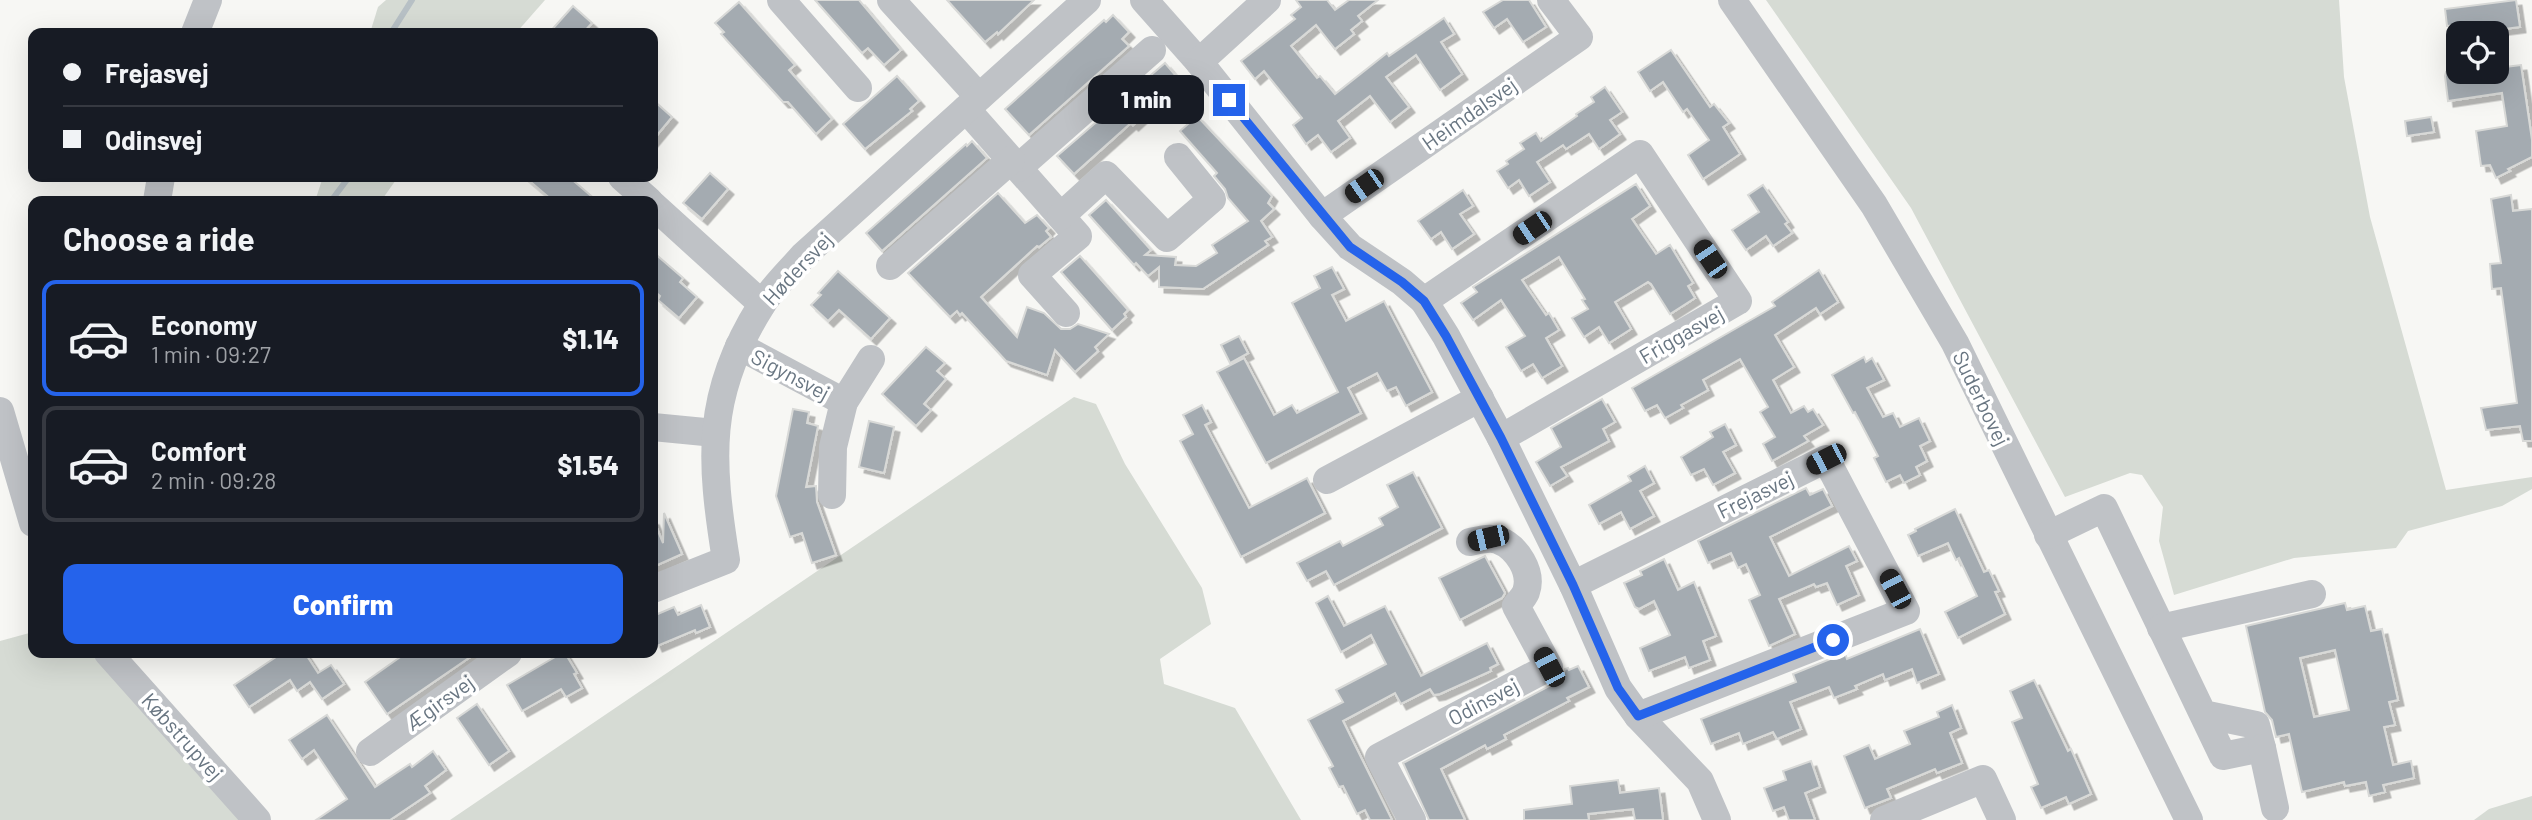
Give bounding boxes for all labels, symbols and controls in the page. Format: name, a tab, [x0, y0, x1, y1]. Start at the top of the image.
map controls	[2446, 21, 2509, 84]
button: locate	[2446, 21, 2509, 84]
text: Frejasvej	[105, 57, 209, 88]
street label: Heimdalsvej	[1417, 71, 1521, 155]
callout: 1 min	[1089, 76, 1204, 124]
route end	[1213, 84, 1245, 116]
text: 1 min	[1121, 85, 1171, 113]
text: Odinsvej	[105, 124, 202, 155]
car	[1341, 165, 1388, 207]
car	[1509, 208, 1556, 248]
text: Choose a ride	[63, 219, 255, 257]
street label: Hødersvej	[757, 226, 837, 310]
car	[1690, 236, 1731, 282]
street label: Friggasvej	[1634, 300, 1728, 368]
icon: car	[67, 307, 130, 370]
text: Economy	[151, 309, 257, 340]
text: $1.14	[562, 323, 619, 354]
text: 1 min · 09:27	[151, 340, 271, 368]
street label: Sigynsvej	[747, 343, 835, 405]
street label: Suderbovej	[1948, 347, 2016, 449]
icon: car	[67, 433, 130, 496]
text: Comfort	[151, 435, 247, 466]
car	[1803, 440, 1850, 478]
text: $1.54	[557, 449, 619, 480]
street label: Frejasvej	[1713, 465, 1797, 523]
text: 2 min · 09:28	[151, 466, 276, 494]
car	[1466, 523, 1511, 553]
button: Confirm	[63, 564, 623, 644]
car	[1876, 566, 1915, 612]
route start	[1817, 624, 1849, 656]
car	[1530, 644, 1569, 690]
street label: Ægirsvej	[400, 669, 478, 735]
street label: Odinsvej	[1443, 672, 1523, 730]
street label: Købstrupvej	[137, 687, 229, 785]

